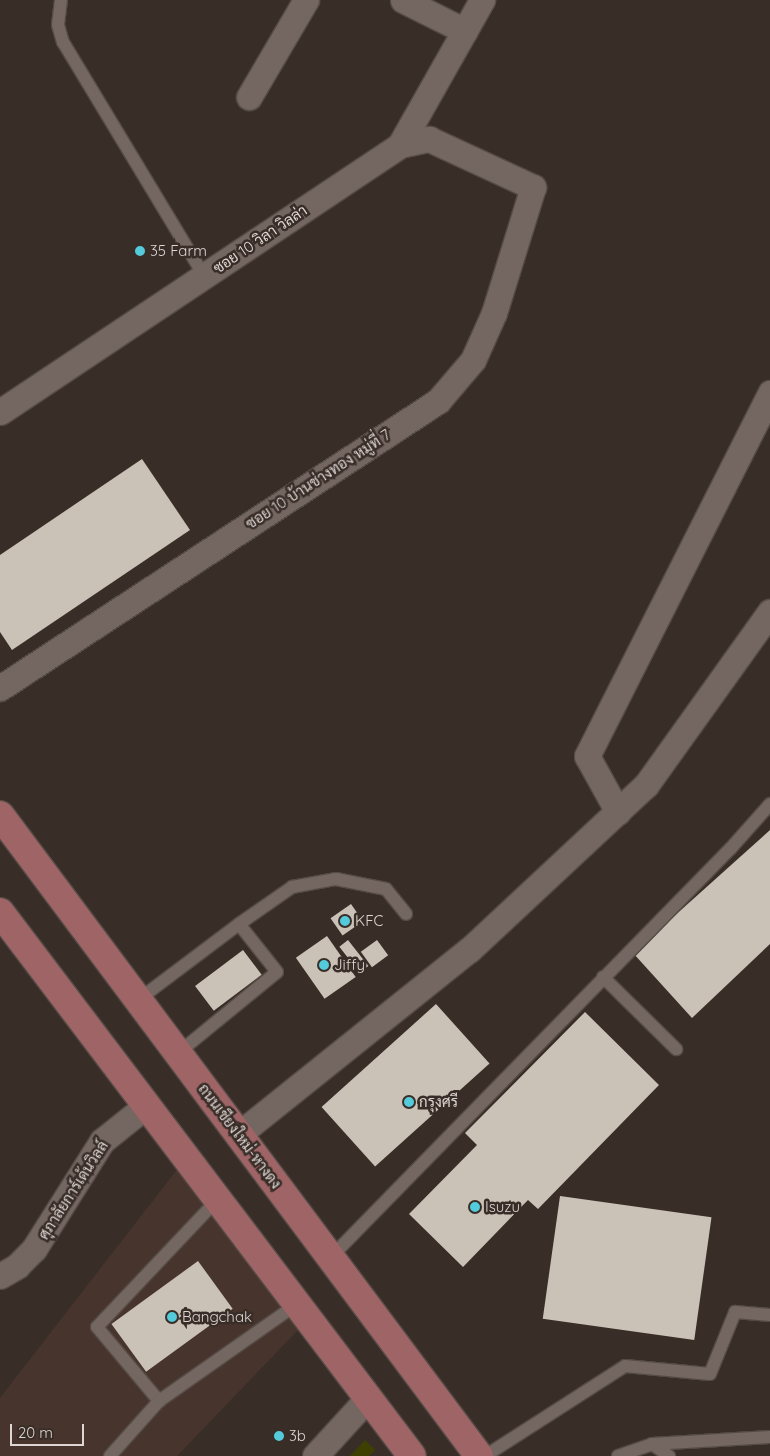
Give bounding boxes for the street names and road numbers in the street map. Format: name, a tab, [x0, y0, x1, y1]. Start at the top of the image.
street label: ซอย 10 วิลา วิลล่า	[210, 201, 310, 277]
street label: ซอย 10 บ้านช่างทอง หมู่ที่ 7	[242, 425, 394, 533]
street label: ถนนเชียงใหม่-หางดง	[195, 1080, 285, 1192]
street label: ศุภาลัยการ์เด้นวิลล์	[34, 1137, 112, 1243]

